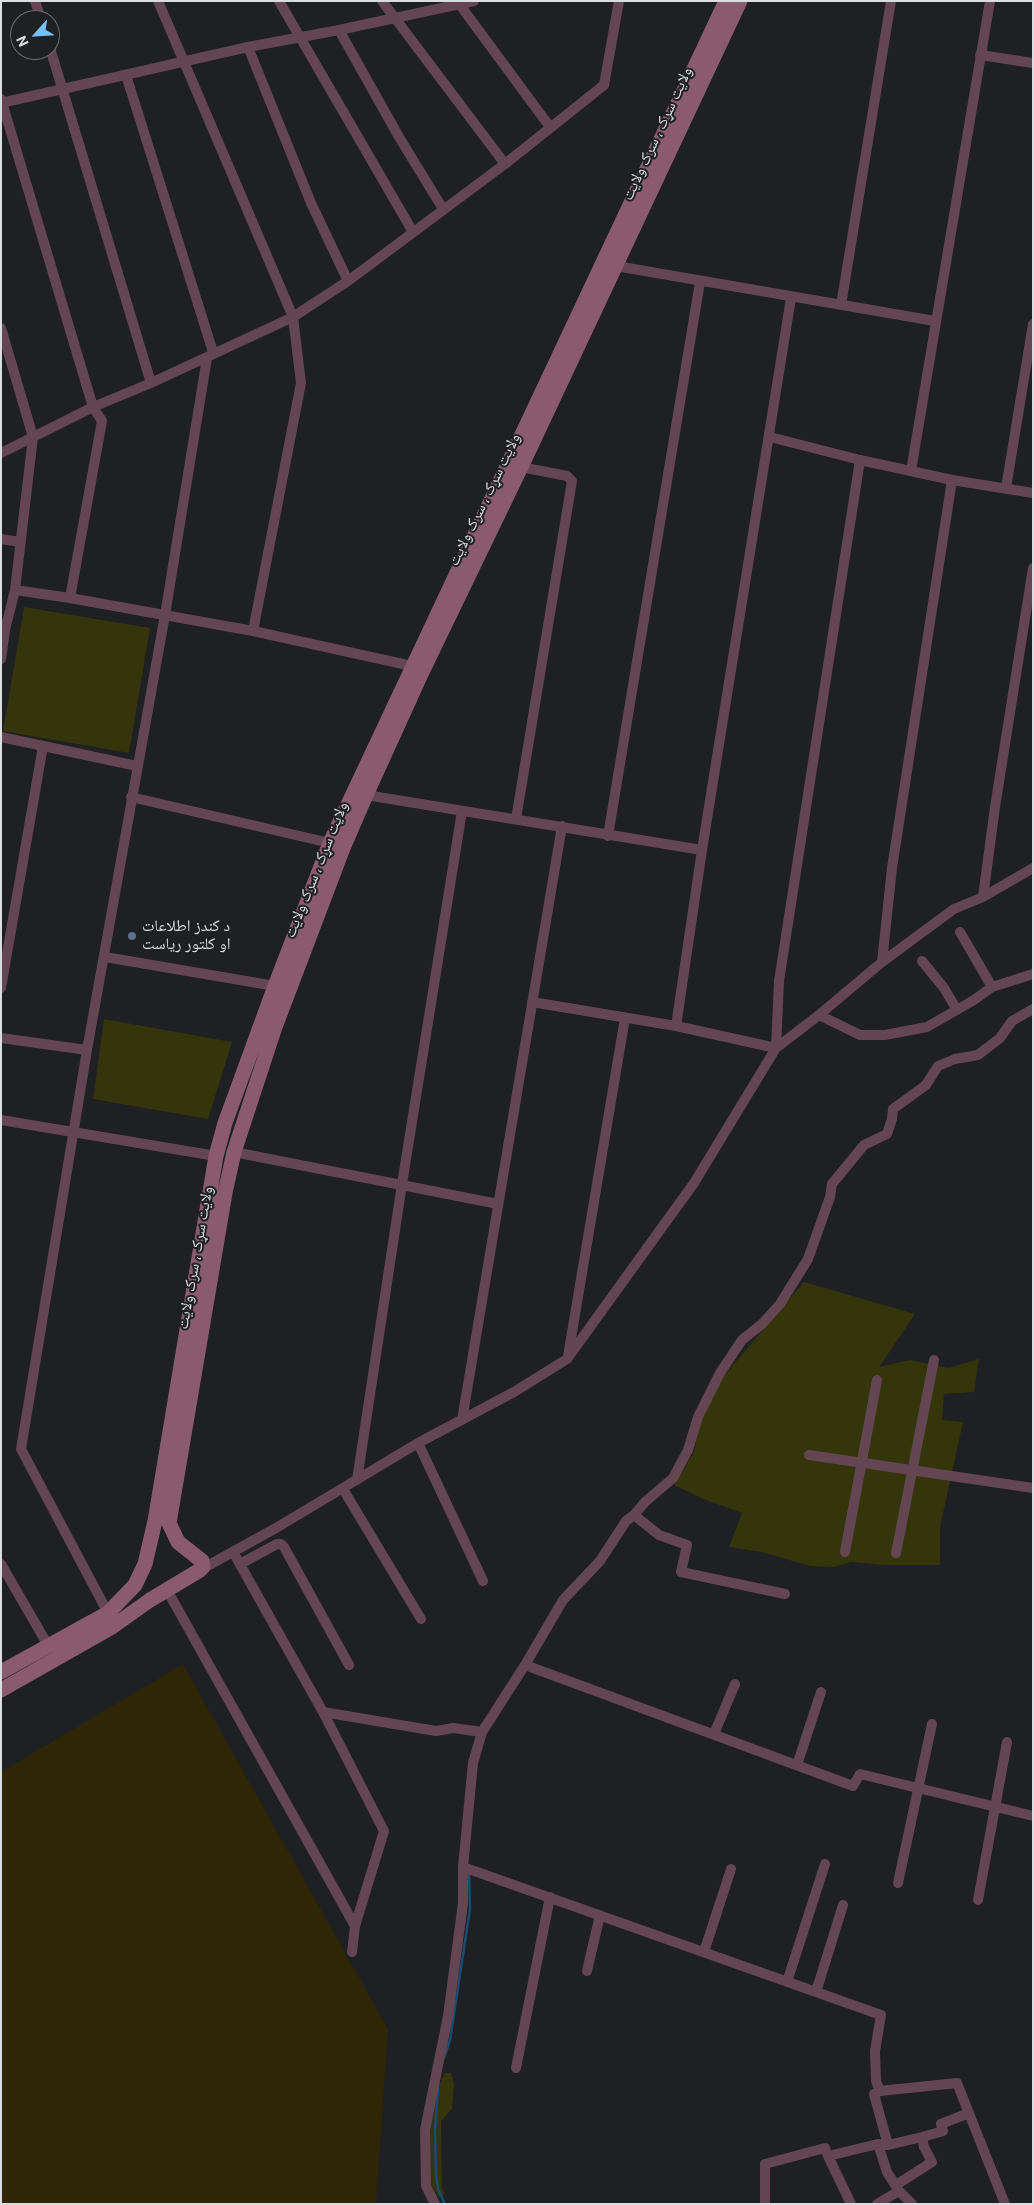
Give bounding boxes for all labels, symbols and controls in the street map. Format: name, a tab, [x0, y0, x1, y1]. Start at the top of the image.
north arrow	[10, 10, 60, 60]
text: N	[13, 33, 32, 49]
street label: ولایت سړک ، سرک ولایت	[619, 64, 697, 204]
street label: ولایت سړک ، سرک ولایت	[445, 431, 525, 569]
street label: ولایت سړک ، سرک ولایت	[281, 799, 353, 941]
place label: د کندز اطلاعات او کلتور ریاست	[142, 917, 231, 955]
marker: د کندز اطلاعات او کلتور ریاست	[126, 930, 138, 942]
street label: ولایت سړک ، سرک ولایت	[174, 1185, 218, 1331]

